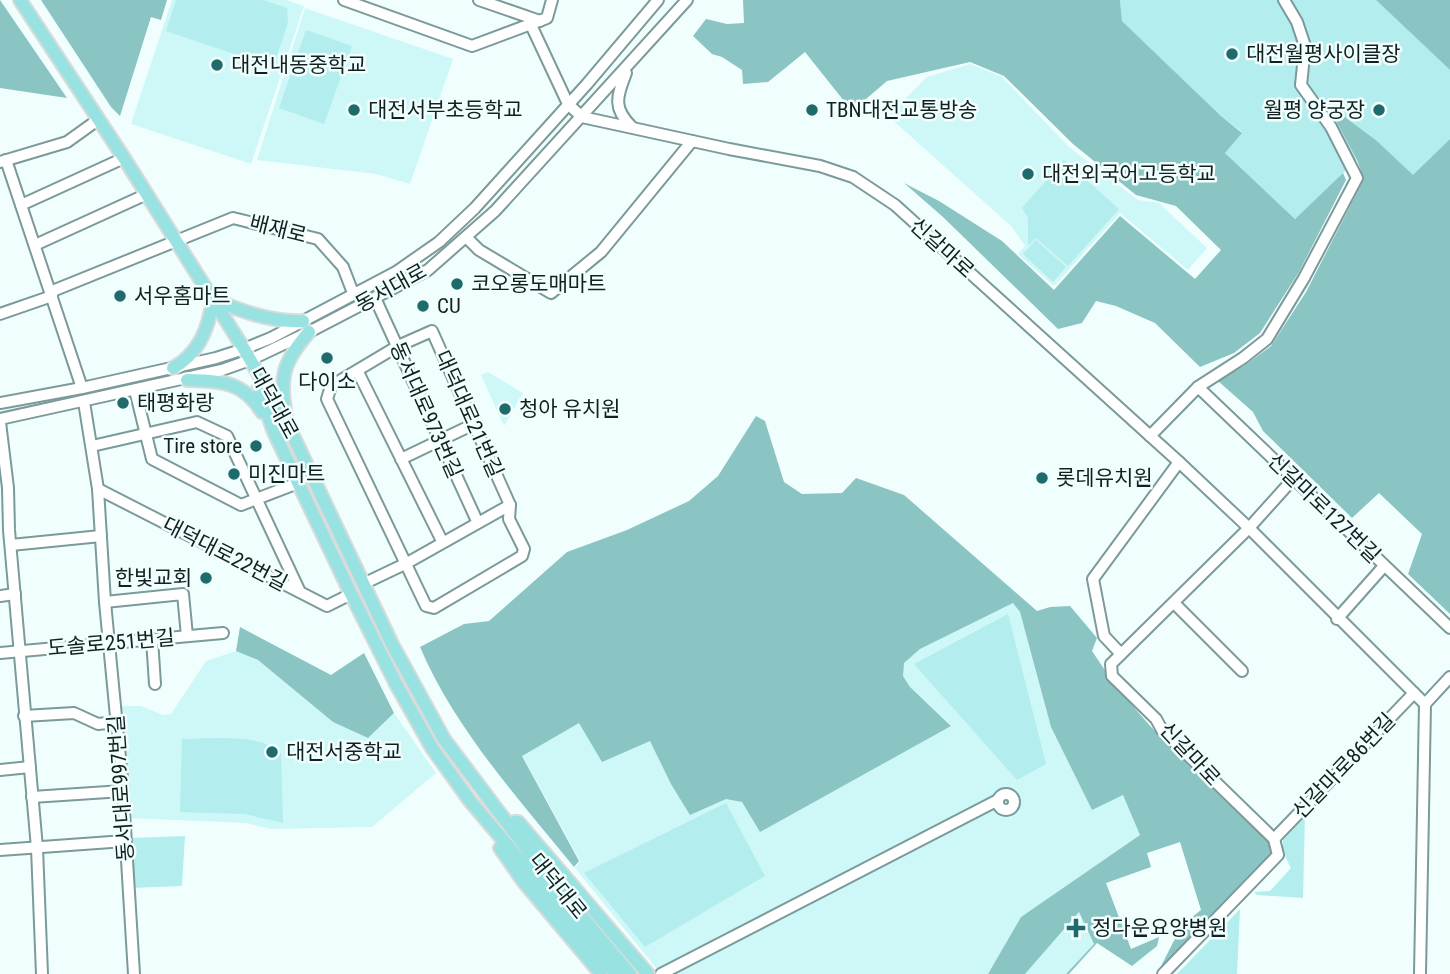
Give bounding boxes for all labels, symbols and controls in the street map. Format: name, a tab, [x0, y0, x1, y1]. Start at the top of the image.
place label: 대전월평사이클장	[1246, 42, 1401, 66]
marker: 대전월평사이클장	[1224, 46, 1240, 62]
place label: 대전내동중학교	[231, 53, 366, 77]
marker: 대전내동중학교	[209, 57, 225, 73]
place label: 대전서부초등학교	[368, 98, 523, 122]
place label: TBN대전교통방송	[826, 98, 977, 122]
place label: 월평 양궁장	[1264, 98, 1365, 122]
marker: 대전서부초등학교	[346, 102, 362, 118]
marker: TBN대전교통방송	[804, 102, 820, 118]
marker: 월평 양궁장	[1371, 102, 1387, 118]
place label: 대전외국어고등학교	[1042, 162, 1216, 186]
marker: 대전외국어고등학교	[1020, 166, 1036, 182]
street label: 배재로	[247, 210, 309, 248]
street label: 신갈마로	[905, 213, 979, 283]
street label: 동서대로	[351, 259, 431, 317]
place label: 코오롱도매마트	[471, 272, 606, 296]
marker: 코오롱도매마트	[449, 276, 465, 292]
place label: 서우홈마트	[134, 284, 231, 308]
marker: 서우홈마트	[112, 288, 128, 304]
place label: CU	[437, 294, 461, 318]
marker: CU	[415, 298, 431, 314]
street label: 동서대로973번길	[385, 338, 467, 482]
street label: 대덕대로21번길	[430, 347, 508, 481]
marker: 다이소	[319, 350, 335, 366]
street label: 대덕대로	[245, 363, 303, 443]
place label: 다이소	[298, 370, 356, 394]
place label: 태평화랑	[137, 391, 214, 415]
marker: 태평화랑	[115, 395, 131, 411]
place label: 청아 유치원	[519, 397, 620, 421]
marker: 청아 유치원	[497, 401, 513, 417]
place label: Tire store	[163, 434, 242, 458]
marker: Tire store	[248, 438, 264, 454]
street label: 신갈마로127번길	[1263, 448, 1385, 568]
place label: 미진마트	[248, 462, 325, 486]
marker: 미진마트	[226, 466, 242, 482]
place label: 롯데유치원	[1056, 466, 1153, 490]
marker: 롯데유치원	[1034, 470, 1050, 486]
street label: 대덕대로22번길	[159, 512, 291, 596]
place label: 한빛교회	[115, 566, 192, 590]
marker: 한빛교회	[198, 570, 214, 586]
street label: 도솔로251번길	[46, 625, 176, 661]
street label: 신갈마로86번길	[1288, 709, 1400, 823]
street label: 동서대로997번길	[104, 714, 138, 862]
street label: 신갈마로	[1155, 718, 1225, 790]
place label: 대전서중학교	[286, 740, 402, 764]
marker: 대전서중학교	[264, 744, 280, 760]
street label: 대덕대로	[524, 848, 592, 924]
place label: 정다운요양병원	[1092, 916, 1227, 940]
marker: 정다운요양병원	[1066, 918, 1086, 938]

